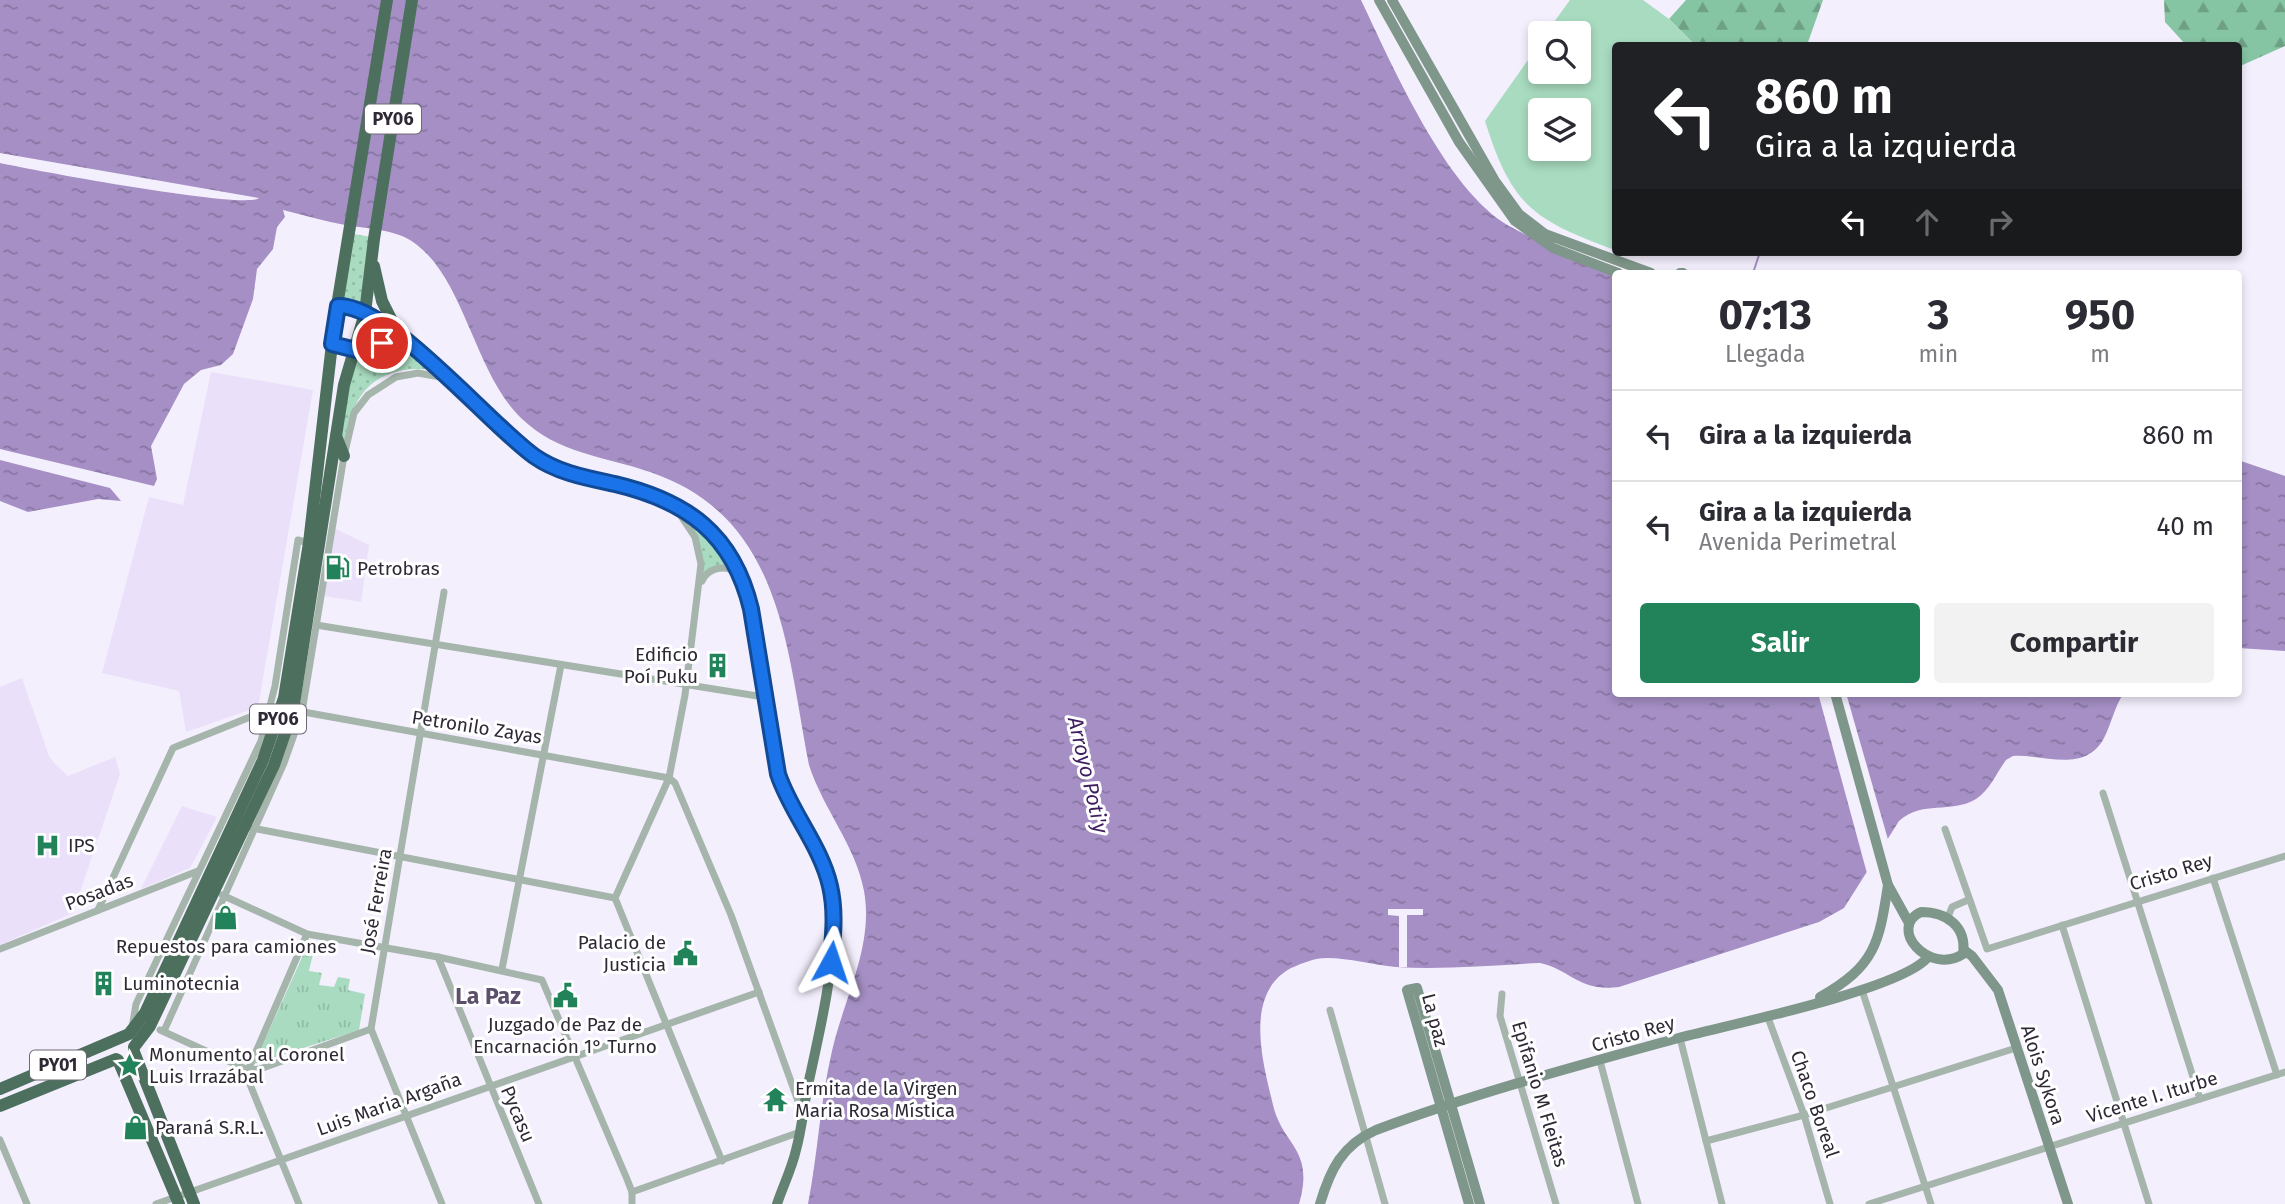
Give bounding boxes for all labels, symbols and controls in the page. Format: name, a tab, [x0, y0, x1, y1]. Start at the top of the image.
map controls	[1528, 21, 1591, 161]
button: search	[1528, 21, 1591, 84]
text: 860 m	[1755, 67, 1893, 126]
icon: left	[1640, 70, 1731, 161]
button: layers	[1528, 98, 1591, 161]
road number: PY06	[365, 104, 421, 134]
text: Gira a la izquierda	[1755, 127, 2017, 165]
icon: left	[1835, 203, 1873, 241]
icon: ahead	[1908, 203, 1946, 241]
icon: right	[1981, 203, 2019, 241]
text: 07:13	[1719, 290, 1812, 340]
text: 3	[1927, 290, 1949, 340]
text: 950	[2065, 290, 2135, 340]
pin	[352, 313, 412, 373]
icon: arrive	[363, 324, 401, 362]
text: Llegada	[1725, 340, 1806, 368]
text: min	[1919, 340, 1958, 368]
text: m	[2090, 340, 2110, 368]
icon: left	[1640, 417, 1678, 455]
text: Gira a la izquierda	[1699, 420, 1912, 451]
text: 860 m	[2142, 420, 2214, 451]
text: Gira a la izquierda	[1699, 497, 1912, 528]
icon: left	[1640, 508, 1678, 546]
text: 40 m	[2156, 511, 2214, 542]
text: Avenida Perimetral	[1699, 528, 1896, 556]
fuel station icon: Petrobras	[323, 554, 351, 582]
place label: Petrobras	[357, 557, 440, 580]
button: Salir	[1640, 603, 1920, 683]
button: Compartir	[1934, 603, 2214, 683]
place label: Edificio Poí Puku	[624, 643, 698, 688]
building icon: Edificio Poí Puku	[704, 651, 732, 679]
road number: PY06	[250, 704, 306, 734]
street label: Petronilo Zayas	[410, 705, 544, 749]
water label: Arroyo Poti'y	[1062, 713, 1114, 836]
hospital icon: IPS	[34, 831, 62, 859]
place label: IPS	[68, 834, 95, 857]
street label: José Ferreira	[355, 846, 397, 956]
street label: Cristo Rey	[2127, 848, 2216, 895]
street label: Posadas	[62, 869, 136, 915]
shop icon: Repuestos para camiones	[212, 904, 240, 932]
position arrow	[794, 925, 868, 999]
place label: Palacio de Justicia	[578, 931, 666, 976]
place label: Repuestos para camiones	[116, 935, 336, 958]
public building icon: Palacio de Justicia	[672, 939, 700, 967]
building icon: Luminotecnia	[89, 969, 117, 997]
place label: Luminotecnia	[123, 972, 240, 995]
district label: La Paz	[455, 982, 521, 1010]
public building icon: Juzgado de Paz de Encarnación 1° Turno	[551, 982, 579, 1010]
street label: La paz	[1417, 991, 1453, 1049]
street label: Cristo Rey	[1589, 1011, 1678, 1057]
place label: Juzgado de Paz de Encarnación 1° Turno	[473, 1013, 657, 1058]
street label: Epifanio M Fleitas	[1507, 1018, 1573, 1170]
street label: Alois Sykora	[2016, 1022, 2070, 1128]
place label: Monumento al Coronel Luis Irrazábal	[149, 1043, 345, 1088]
street label: Chaco Boreal	[1786, 1047, 1844, 1161]
road number: PY01	[30, 1050, 86, 1080]
place icon: Monumento al Coronel Luis Irrazábal	[115, 1051, 143, 1079]
street label: Vicente I. Iturbe	[2084, 1066, 2220, 1128]
street label: Luis Maria Argaña	[314, 1067, 464, 1141]
place label: Ermita de la Virgen Maria Rosa Mística	[795, 1077, 958, 1122]
street label: Pycasu	[496, 1082, 540, 1146]
temple icon: Ermita de la Virgen Maria Rosa Mística	[761, 1085, 789, 1113]
shop icon: Paraná S.R.L.	[121, 1113, 149, 1141]
place label: Paraná S.R.L.	[155, 1116, 264, 1139]

